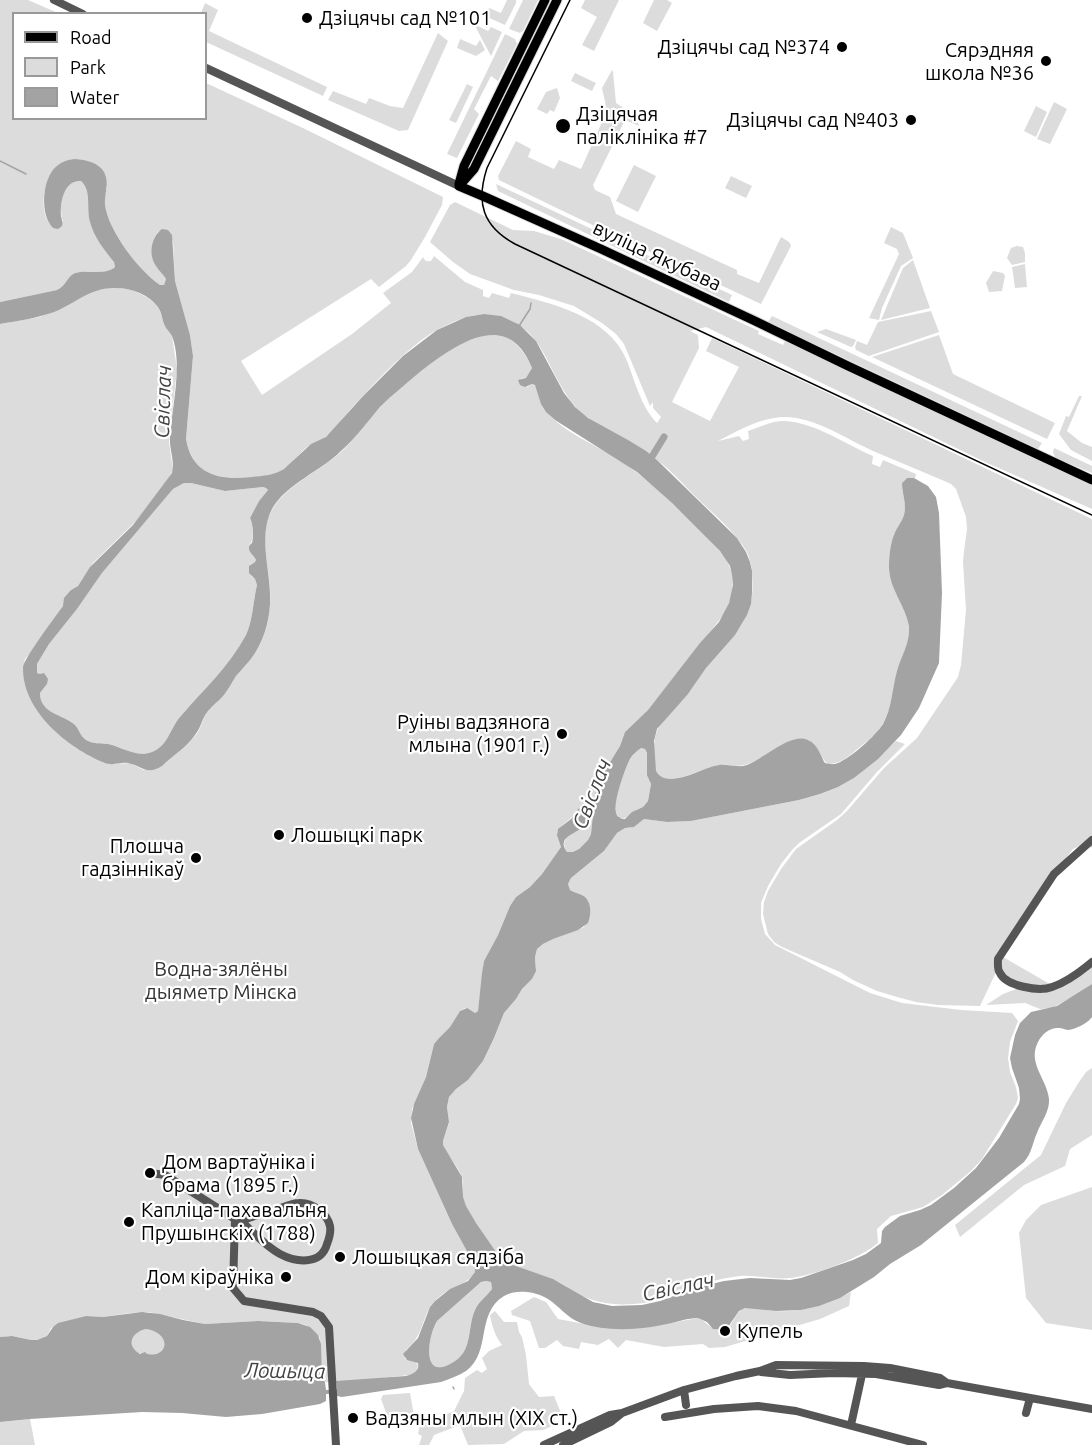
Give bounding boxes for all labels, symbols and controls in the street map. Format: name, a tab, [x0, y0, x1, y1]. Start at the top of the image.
place label: Дзіцячы сад №101	[319, 6, 491, 30]
marker: Дзіцячы сад №101	[300, 11, 314, 25]
legend	[12, 12, 207, 120]
text: Road	[70, 27, 112, 47]
place label: Дзіцячы сад №374	[658, 35, 830, 59]
place label: Сярэдняя школа №36	[925, 38, 1034, 85]
marker: Дзіцячы сад №374	[835, 40, 849, 54]
marker: Сярэдняя школа №36	[1039, 54, 1053, 68]
text: Park	[70, 57, 106, 77]
text: Water	[70, 87, 119, 107]
place label: Дзіцячая паліклініка #7	[576, 102, 708, 149]
place label: Дзіцячы сад №403	[727, 108, 899, 132]
marker: Дзіцячы сад №403	[904, 113, 918, 127]
marker: Дзіцячая паліклініка #7	[554, 117, 572, 135]
street label: вуліца Якубава	[589, 216, 725, 296]
water label: Свіслач	[149, 365, 177, 439]
place label: Руіны вадзянога млына (1901 г.)	[397, 710, 550, 757]
marker: Руіны вадзянога млына (1901 г.)	[555, 727, 569, 741]
water label: Свіслач	[567, 755, 617, 833]
place label: Лошыцкі парк	[291, 823, 423, 847]
marker: Лошыцкі парк	[272, 828, 286, 842]
place label: Плошча гадзіннікаў	[81, 834, 184, 881]
marker: Плошча гадзіннікаў	[189, 851, 203, 865]
park label: Водна-зялёны дыяметр Мінска	[145, 957, 297, 1004]
place label: Дом вартаўніка і брама (1895 г.)	[162, 1150, 315, 1197]
marker: Дом вартаўніка і брама (1895 г.)	[143, 1166, 157, 1180]
place label: Капліца-пахавальня Прушынскіх (1788)	[141, 1198, 327, 1245]
marker: Капліца-пахавальня Прушынскіх (1788)	[122, 1215, 136, 1229]
place label: Лошыцкая сядзіба	[352, 1245, 524, 1269]
marker: Лошыцкая сядзіба	[333, 1250, 347, 1264]
place label: Дом кіраўніка	[145, 1265, 274, 1289]
water label: Свіслач	[640, 1267, 716, 1307]
marker: Дом кіраўніка	[279, 1270, 293, 1284]
place label: Купель	[737, 1319, 803, 1343]
marker: Купель	[718, 1324, 732, 1338]
water label: Лошыца	[244, 1358, 326, 1384]
place label: Вадзяны млын (XIX ст.)	[365, 1406, 578, 1430]
marker: Вадзяны млын (XIX ст.)	[346, 1411, 360, 1425]

